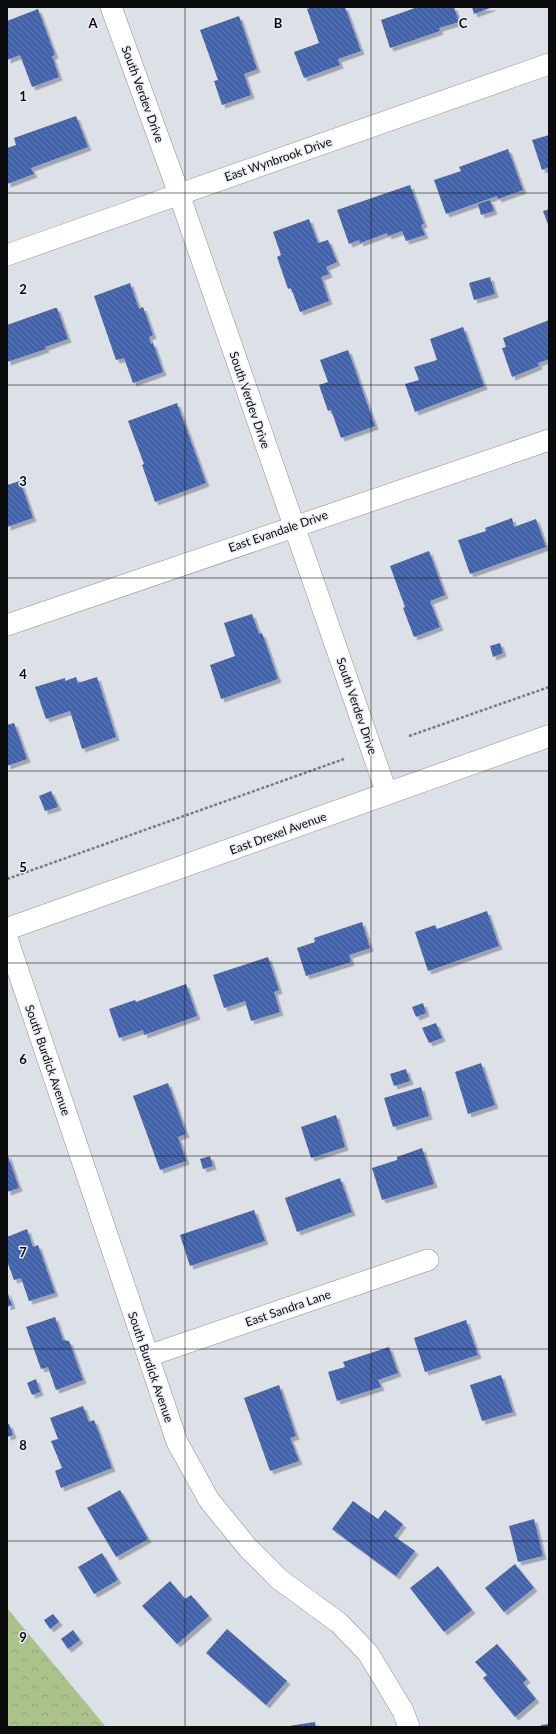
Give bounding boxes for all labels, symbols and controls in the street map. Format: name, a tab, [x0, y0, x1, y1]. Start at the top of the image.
text: A	[87, 15, 98, 31]
text: B	[274, 15, 283, 31]
text: C	[459, 15, 468, 31]
street label: South Verdev Drive	[119, 44, 167, 144]
text: 1	[19, 88, 27, 104]
street label: East Wynbrook Drive	[222, 134, 334, 184]
text: 2	[19, 281, 27, 297]
street label: South Verdev Drive	[226, 349, 274, 451]
text: 3	[19, 473, 27, 489]
street label: East Evandale Drive	[226, 507, 330, 555]
street label: South Verdev Drive	[333, 655, 381, 757]
text: 4	[19, 666, 27, 682]
street label: East Drexel Avenue	[227, 809, 329, 857]
text: 5	[19, 859, 27, 875]
street label: South Burdick Avenue	[22, 1003, 74, 1117]
text: 6	[19, 1051, 27, 1067]
text: 7	[19, 1244, 27, 1260]
street label: East Sandra Lane	[243, 1286, 333, 1330]
street label: South Burdick Avenue	[125, 1310, 177, 1424]
text: 8	[19, 1437, 27, 1453]
text: 9	[19, 1629, 27, 1645]

